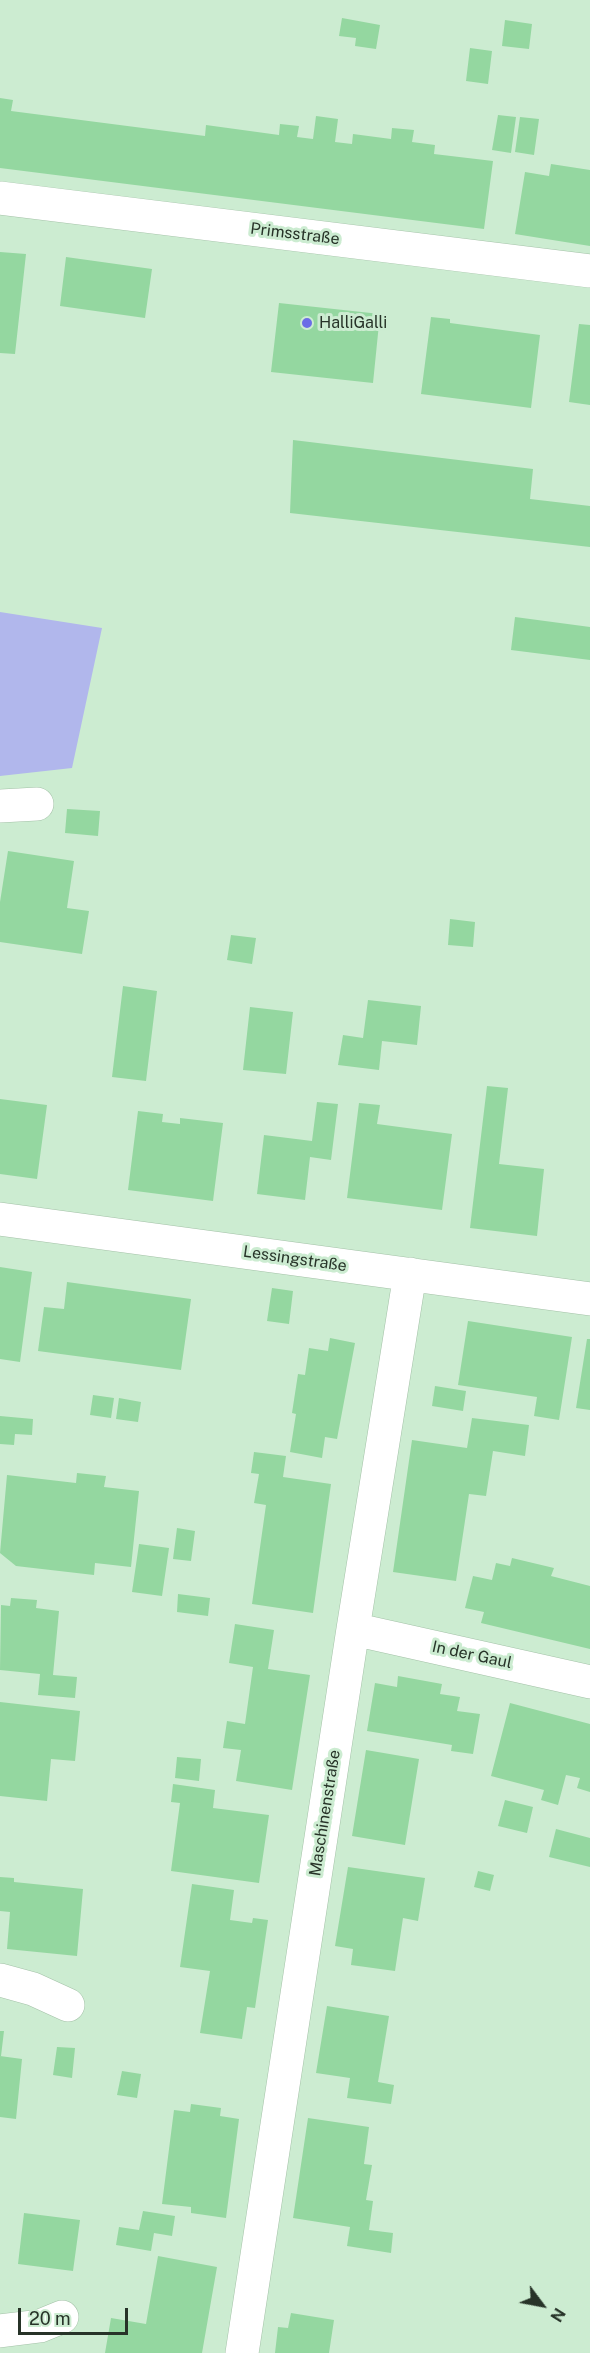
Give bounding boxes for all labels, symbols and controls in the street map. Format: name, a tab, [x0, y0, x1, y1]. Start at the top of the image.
street label: Primsstraße	[249, 219, 341, 249]
place label: HalliGalli	[319, 313, 387, 333]
marker: HalliGalli	[300, 316, 314, 330]
street label: Lessingstraße	[242, 1242, 348, 1276]
street label: In der Gaul	[430, 1637, 514, 1673]
street label: Maschinenstraße	[306, 1748, 344, 1878]
north arrow	[512, 2275, 572, 2335]
scale bar	[21, 2296, 130, 2334]
text: N	[546, 2304, 569, 2325]
text: 20 m	[29, 2308, 71, 2329]

